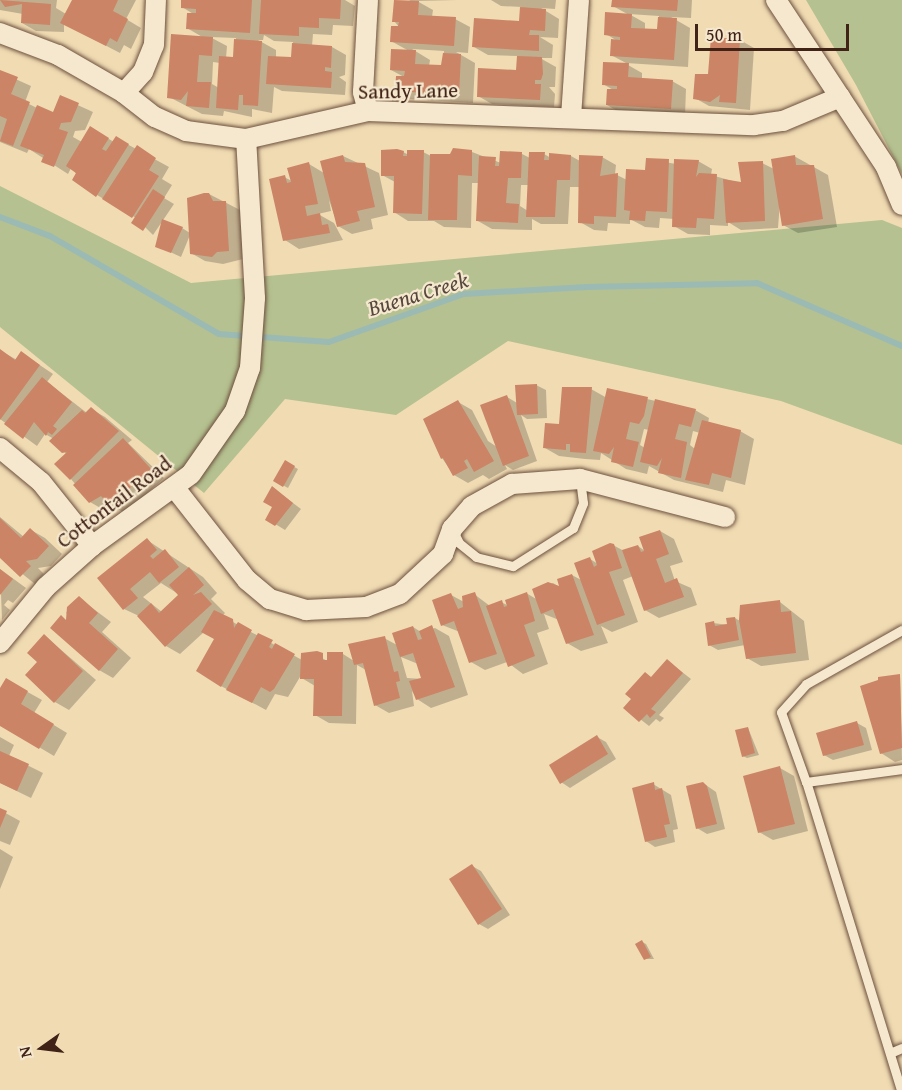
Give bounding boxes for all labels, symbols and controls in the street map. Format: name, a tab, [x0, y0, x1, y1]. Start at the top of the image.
scale bar	[698, 12, 852, 50]
text: 50 m	[706, 21, 742, 48]
street label: Sandy Lane	[358, 78, 458, 104]
water label: Buena Creek	[365, 266, 471, 322]
street label: Cottontail Road	[52, 451, 176, 553]
north arrow	[12, 1018, 72, 1078]
text: N	[12, 1044, 37, 1060]

